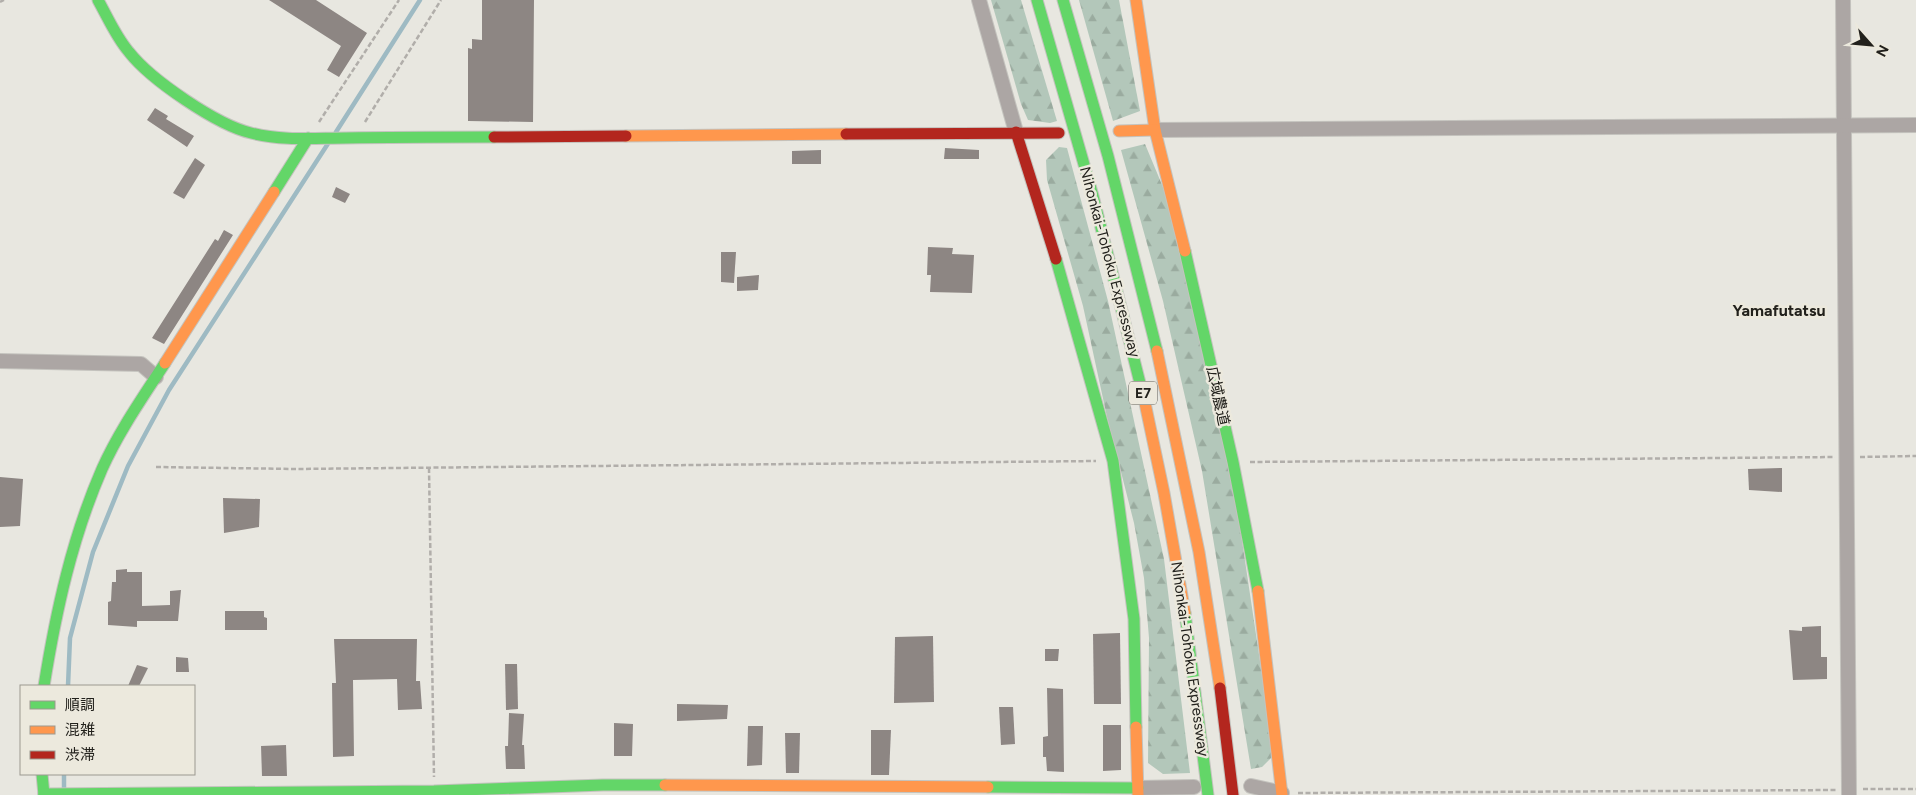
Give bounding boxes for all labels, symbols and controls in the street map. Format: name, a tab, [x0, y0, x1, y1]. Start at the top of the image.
north arrow	[1846, 20, 1896, 70]
text: N	[1872, 42, 1892, 59]
street label: Nihonkai-Tohoku Expressway	[1076, 165, 1144, 359]
district label: Yamafutatsu	[1732, 301, 1826, 320]
street label: 広域農道	[1203, 365, 1233, 427]
road number: E7	[1129, 382, 1157, 404]
street label: Nihonkai-Tohoku Expressway	[1167, 560, 1213, 758]
legend	[20, 685, 195, 775]
text: 順調	[65, 696, 95, 714]
text: 混雑	[65, 721, 95, 739]
text: 渋滞	[65, 746, 95, 764]

